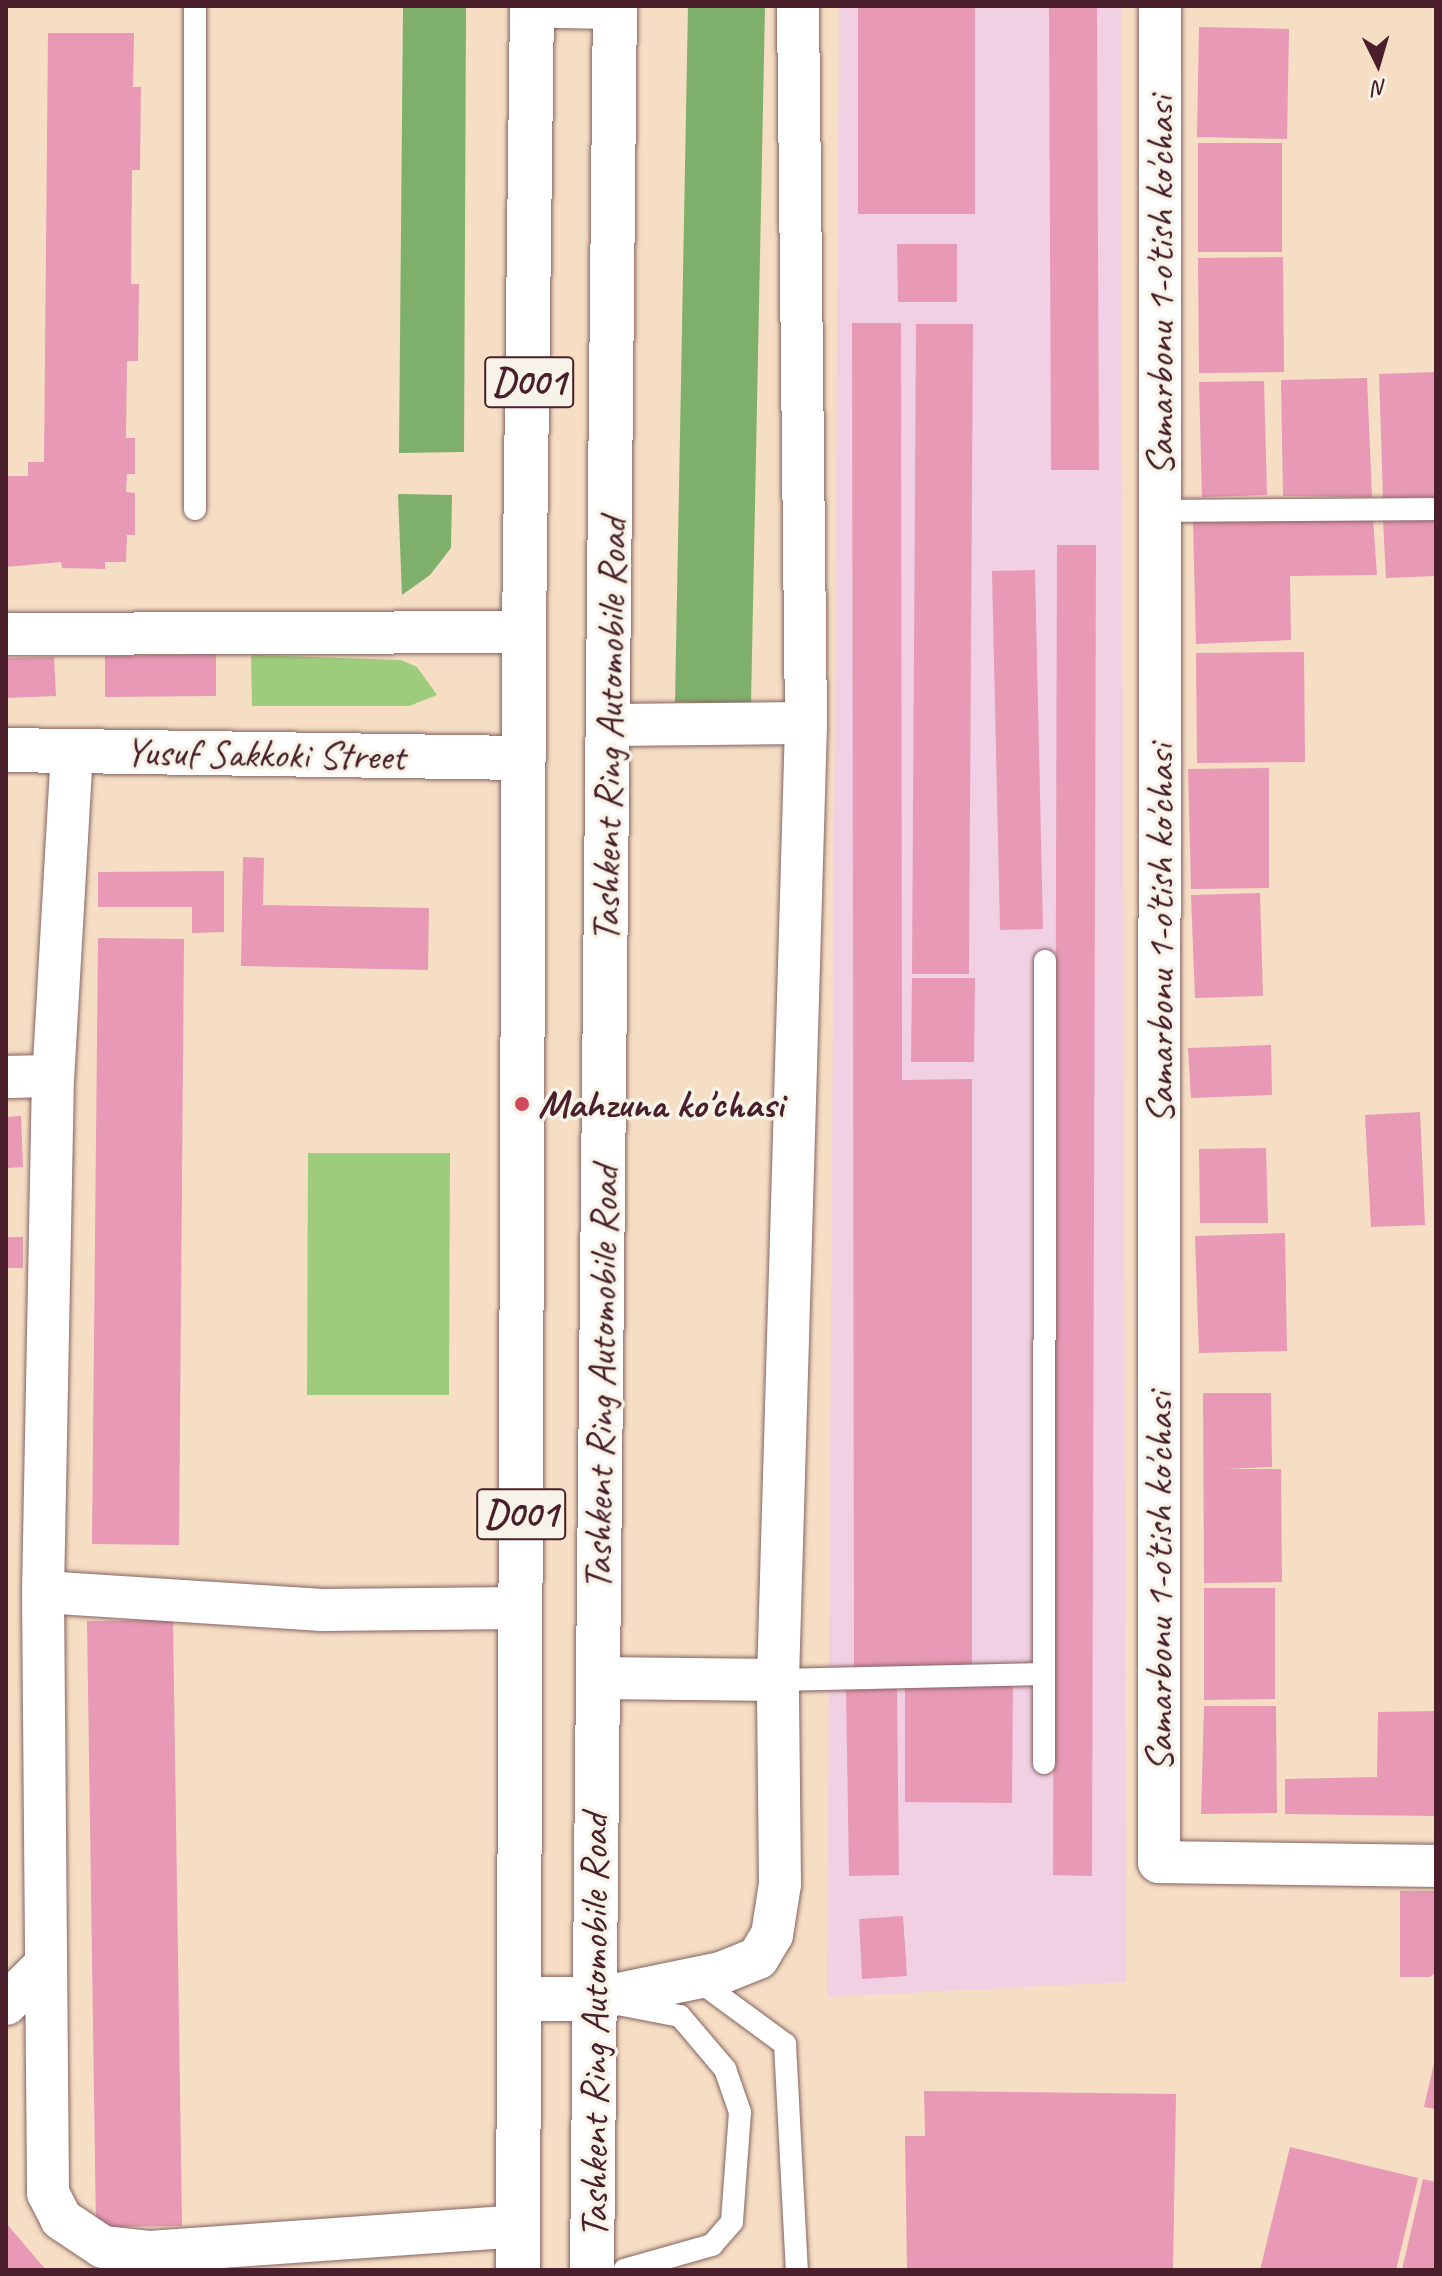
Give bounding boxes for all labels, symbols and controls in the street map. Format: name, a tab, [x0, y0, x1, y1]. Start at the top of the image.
north arrow	[1338, 24, 1418, 104]
text: N	[1372, 73, 1388, 102]
street label: Samarbonu 1-o'tish ko'chasi	[1136, 96, 1184, 476]
road number: D001	[483, 348, 575, 416]
street label: Tashkent Ring Automobile Road	[581, 517, 637, 943]
street label: Yusuf Sakkoki Street	[124, 728, 406, 780]
street label: Samarbonu 1-o'tish ko'chasi	[1136, 744, 1184, 1124]
place label: Mahzuna ko'chasi	[538, 1080, 783, 1128]
marker: Mahzuna ko'chasi	[513, 1095, 531, 1113]
street label: Tashkent Ring Automobile Road	[573, 1165, 629, 1591]
street label: Samarbonu 1-o'tish ko'chasi	[1135, 1392, 1183, 1772]
road number: D001	[475, 1480, 567, 1548]
street label: Tashkent Ring Automobile Road	[570, 1813, 618, 2239]

